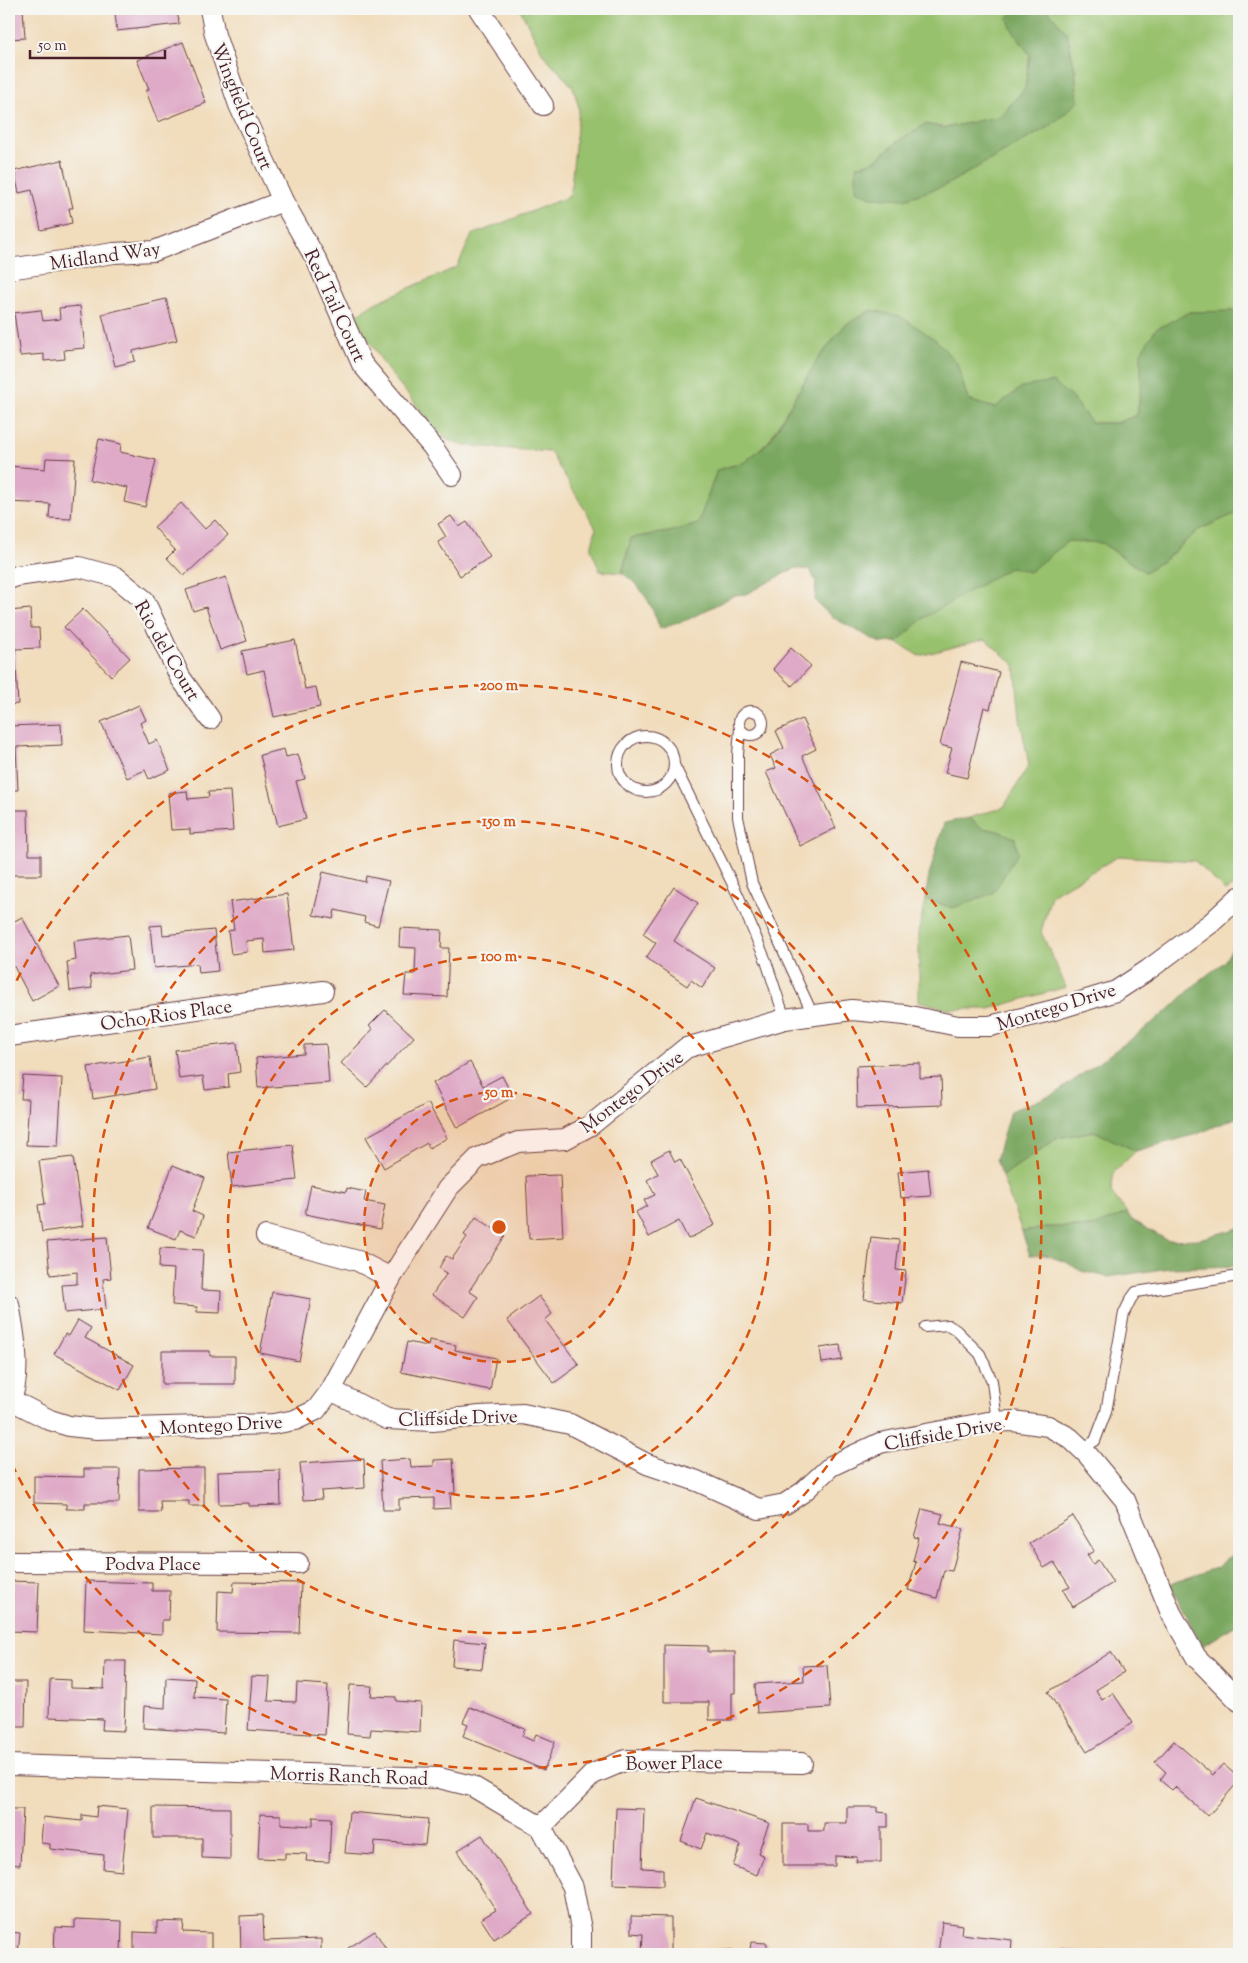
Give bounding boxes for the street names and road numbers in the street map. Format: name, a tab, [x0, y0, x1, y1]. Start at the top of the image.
street label: Wingfield Court	[203, 40, 279, 175]
street label: Midland Way	[48, 236, 163, 279]
street label: Red Tail Court	[296, 245, 372, 367]
street label: Rio del Court	[126, 596, 206, 707]
street label: Montego Drive	[994, 977, 1120, 1039]
street label: Ocho Rios Place	[99, 994, 234, 1039]
street label: Montego Drive	[575, 1045, 690, 1141]
street label: Cliffside Drive	[398, 1404, 518, 1435]
street label: Montego Drive	[159, 1410, 284, 1443]
street label: Cliffside Drive	[882, 1412, 1005, 1459]
street label: Podva Place	[105, 1552, 201, 1579]
street label: Bower Place	[625, 1750, 723, 1779]
street label: Morris Ranch Road	[269, 1761, 429, 1794]

